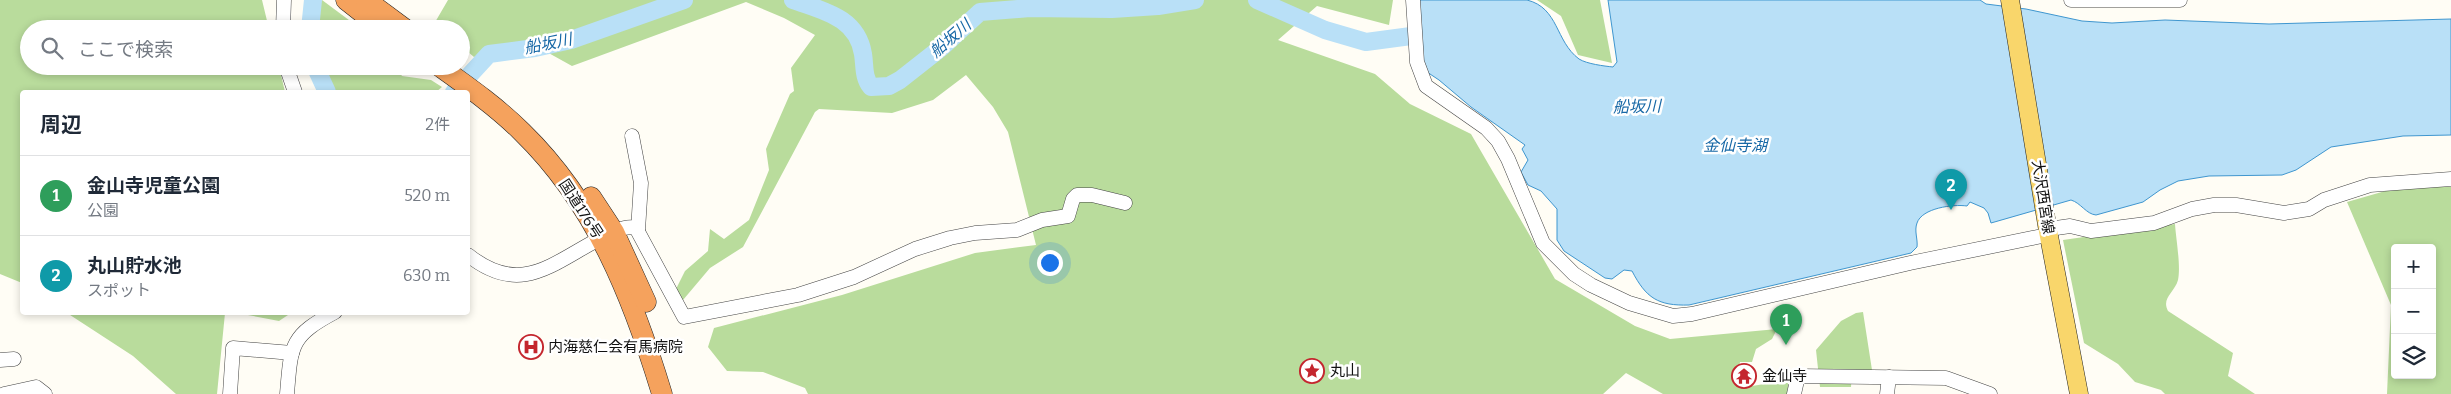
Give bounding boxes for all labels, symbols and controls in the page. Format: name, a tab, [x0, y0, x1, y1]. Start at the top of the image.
water label: 船坂川	[926, 14, 976, 61]
search box	[20, 20, 470, 75]
water label: 船坂川	[523, 29, 575, 57]
icon: search	[38, 34, 66, 62]
text: ここで検索	[78, 38, 173, 61]
water label: 船坂川	[1613, 97, 1663, 116]
text: 周辺	[40, 112, 82, 138]
text: 2件	[425, 115, 450, 134]
water label: 金仙寺湖	[1703, 136, 1770, 155]
street label: 大沢西宮線	[2028, 159, 2058, 235]
pin: 2	[1935, 169, 1967, 210]
text: 金山寺児童公園	[87, 174, 220, 197]
street label: 国道176号	[555, 176, 607, 242]
text: 1	[53, 186, 59, 205]
text: 520 m	[404, 186, 450, 205]
text: 公園	[87, 201, 119, 220]
map controls	[2391, 244, 2436, 379]
button: +	[2391, 244, 2436, 289]
your location	[1037, 250, 1063, 276]
text: 丸山貯水池	[87, 254, 182, 277]
text: 2	[51, 266, 61, 285]
text: 630 m	[403, 266, 450, 285]
text: スポット	[87, 281, 151, 300]
button: −	[2391, 289, 2436, 334]
pin: 1	[1770, 304, 1802, 345]
hospital icon: 内海慈仁会有馬病院	[518, 334, 544, 360]
button: layers	[2391, 334, 2436, 379]
place label: 内海慈仁会有馬病院	[548, 338, 683, 356]
place icon: 丸山	[1299, 358, 1325, 384]
place label: 丸山	[1330, 362, 1360, 380]
temple icon: 金仙寺	[1731, 363, 1757, 389]
place label: 金仙寺	[1762, 367, 1807, 385]

